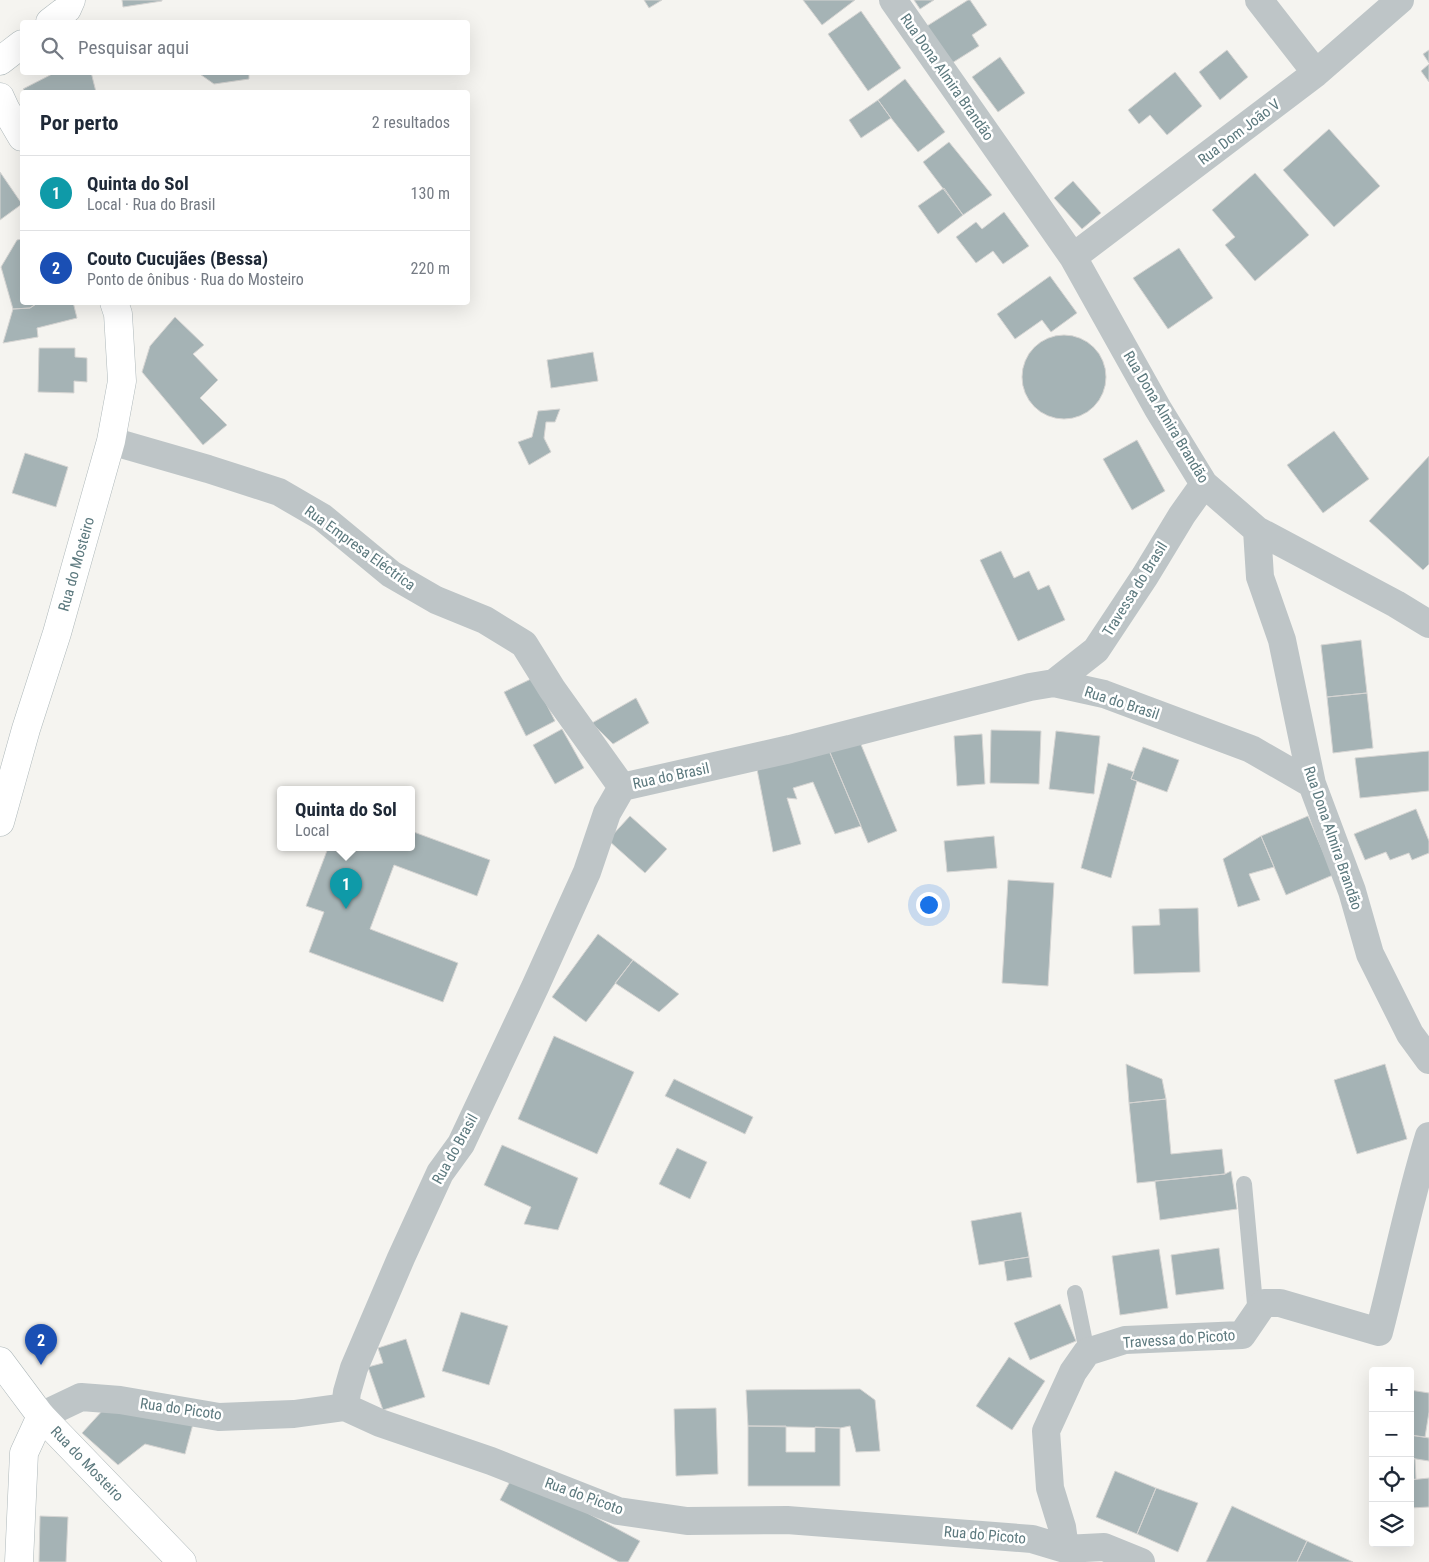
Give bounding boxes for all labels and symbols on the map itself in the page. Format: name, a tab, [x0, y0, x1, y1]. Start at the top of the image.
street label: Rua Dona Almira Brandão	[896, 10, 998, 144]
street label: Rua Dom João V	[1194, 95, 1284, 169]
street label: Rua Dona Almira Brandão	[1119, 348, 1213, 486]
street label: Rua Empresa Eléctrica	[301, 502, 419, 594]
street label: Rua do Mosteiro	[55, 515, 98, 613]
street label: Travessa do Brasil	[1099, 538, 1171, 640]
street label: Rua do Brasil	[1082, 682, 1162, 724]
street label: Rua do Brasil	[631, 759, 711, 793]
street label: Rua Dona Almira Brandão	[1300, 764, 1366, 912]
pin: 1	[330, 868, 362, 909]
your location	[916, 892, 942, 918]
street label: Rua do Brasil	[428, 1111, 482, 1187]
pin: 2	[25, 1324, 57, 1365]
street label: Travessa do Picoto	[1122, 1326, 1236, 1352]
street label: Rua do Picoto	[139, 1394, 223, 1424]
street label: Rua do Mosteiro	[47, 1423, 127, 1505]
street label: Rua do Picoto	[542, 1473, 626, 1519]
street label: Rua do Picoto	[943, 1522, 1027, 1548]

